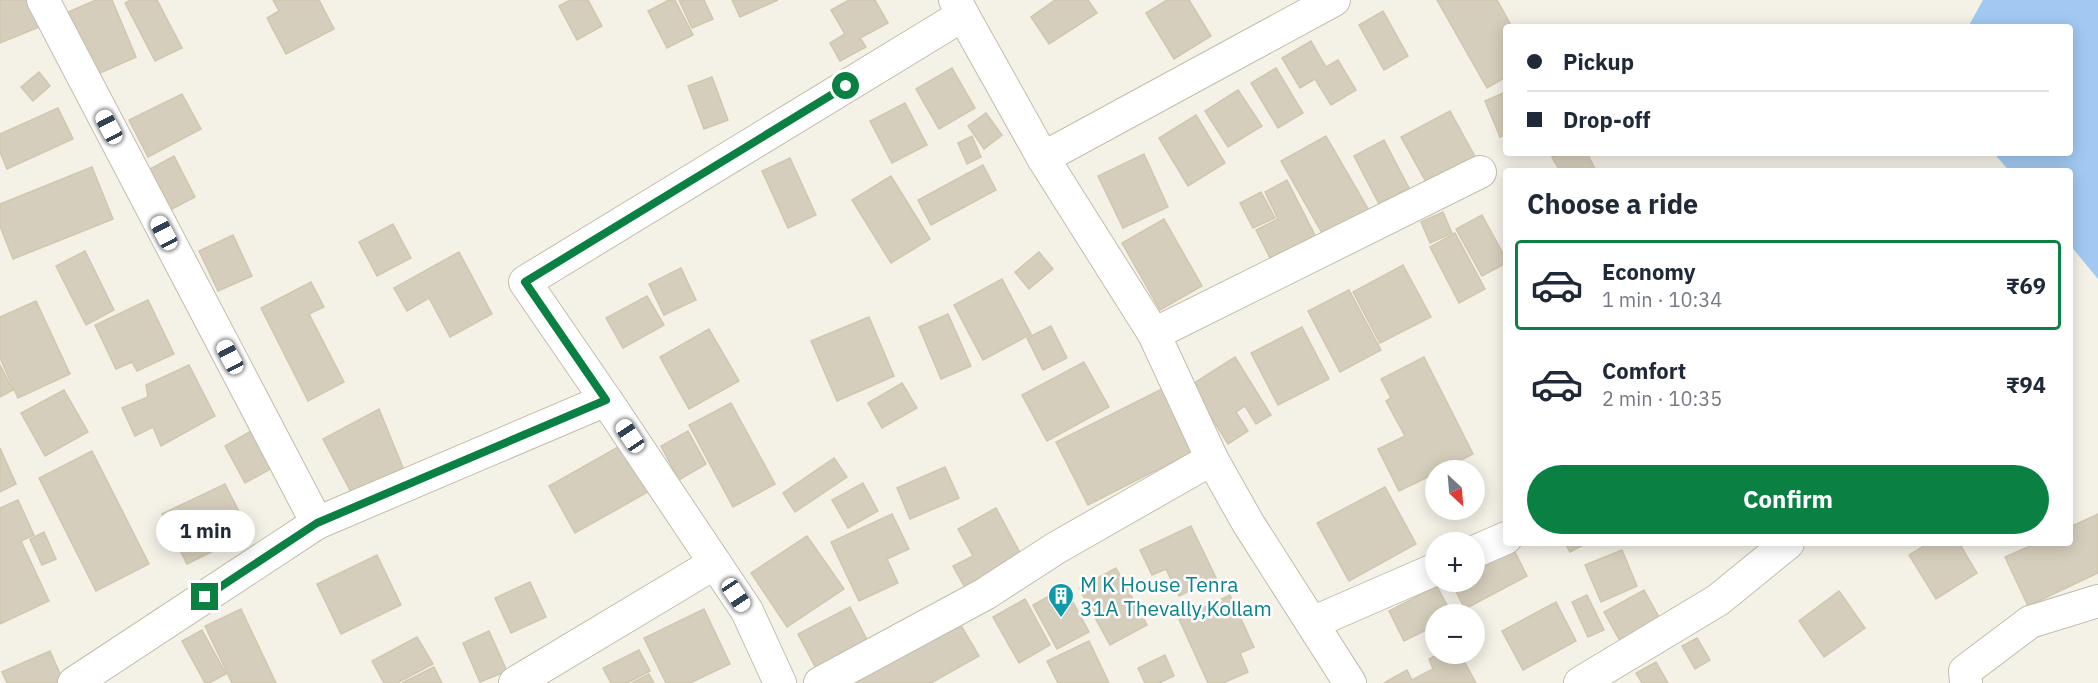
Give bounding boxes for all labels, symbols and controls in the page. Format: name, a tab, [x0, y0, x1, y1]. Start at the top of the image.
text: Pickup	[1563, 47, 1634, 76]
route start	[832, 72, 859, 99]
text: Drop-off	[1563, 105, 1650, 134]
car	[93, 107, 125, 147]
text: Choose a ride	[1527, 186, 1698, 221]
car	[148, 213, 180, 253]
text: Economy	[1602, 257, 1696, 286]
icon: car	[1530, 258, 1584, 312]
text: ₹69	[2006, 271, 2046, 300]
text: 1 min · 10:34	[1602, 286, 1722, 313]
car	[214, 337, 246, 377]
text: Comfort	[1602, 356, 1686, 385]
icon: car	[1530, 357, 1584, 411]
text: ₹94	[2006, 370, 2046, 399]
text: 2 min · 10:35	[1602, 385, 1722, 412]
car	[612, 416, 648, 456]
north arrow	[1425, 460, 1485, 520]
map controls	[1425, 460, 1485, 664]
button: Confirm	[1527, 465, 2049, 534]
callout: 1 min	[156, 510, 254, 552]
text: 1 min	[179, 517, 232, 544]
button: +	[1425, 532, 1485, 592]
place label: M K House Tenra 31A Thevally,Kollam	[1080, 570, 1272, 622]
car	[718, 575, 754, 615]
building icon: M K House Tenra 31A Thevally,Kollam	[1046, 581, 1076, 619]
route end	[191, 583, 218, 610]
button: −	[1425, 604, 1485, 664]

